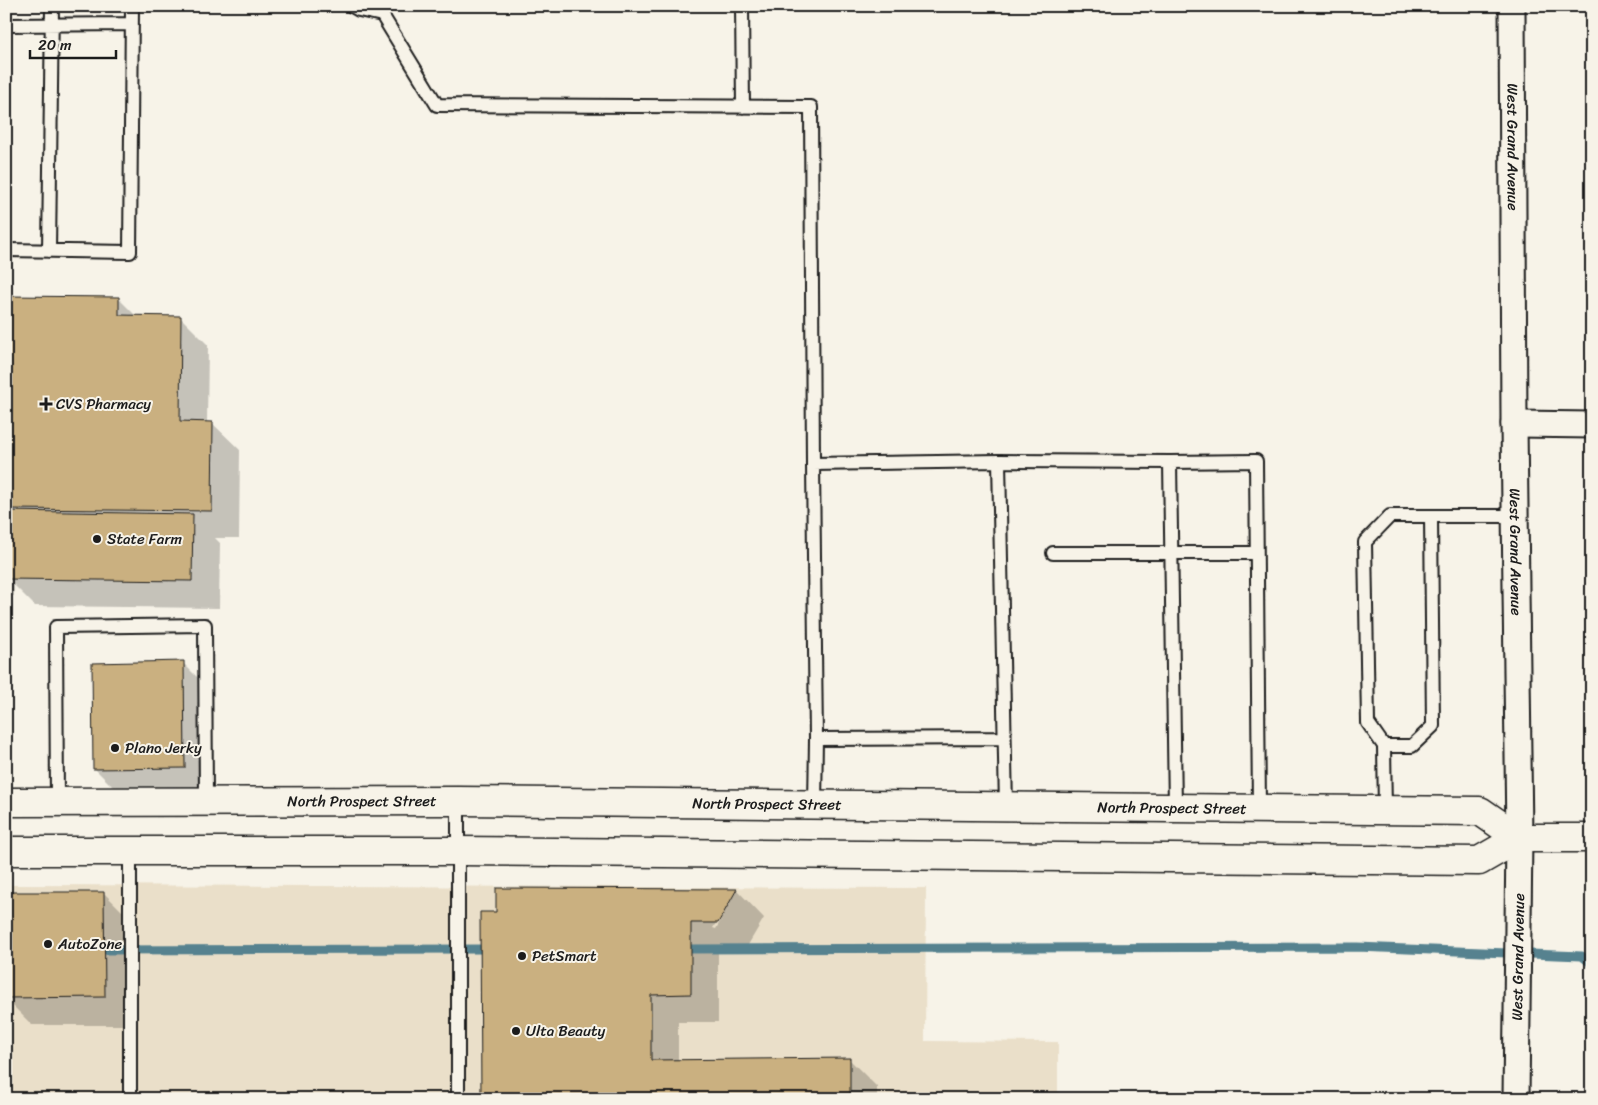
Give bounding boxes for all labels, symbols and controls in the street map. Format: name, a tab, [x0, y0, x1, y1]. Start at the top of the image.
scale bar	[30, 28, 116, 60]
text: 20 m	[38, 32, 72, 58]
street label: West Grand Avenue	[1499, 83, 1526, 211]
place label: CVS Pharmacy	[56, 391, 151, 417]
marker: CVS Pharmacy	[40, 398, 52, 410]
street label: West Grand Avenue	[1502, 488, 1529, 616]
place label: State Farm	[107, 526, 183, 552]
marker: State Farm	[91, 533, 103, 545]
place label: Plano Jerky	[125, 735, 202, 761]
marker: Plano Jerky	[109, 742, 121, 754]
street label: North Prospect Street	[287, 788, 437, 814]
street label: North Prospect Street	[692, 790, 842, 818]
street label: North Prospect Street	[1097, 794, 1247, 822]
street label: West Grand Avenue	[1504, 893, 1532, 1021]
place label: AutoZone	[57, 931, 122, 957]
marker: AutoZone	[42, 938, 54, 950]
place label: PetSmart	[532, 943, 597, 969]
marker: PetSmart	[516, 950, 528, 962]
place label: Ulta Beauty	[526, 1018, 605, 1044]
marker: Ulta Beauty	[510, 1025, 522, 1037]

